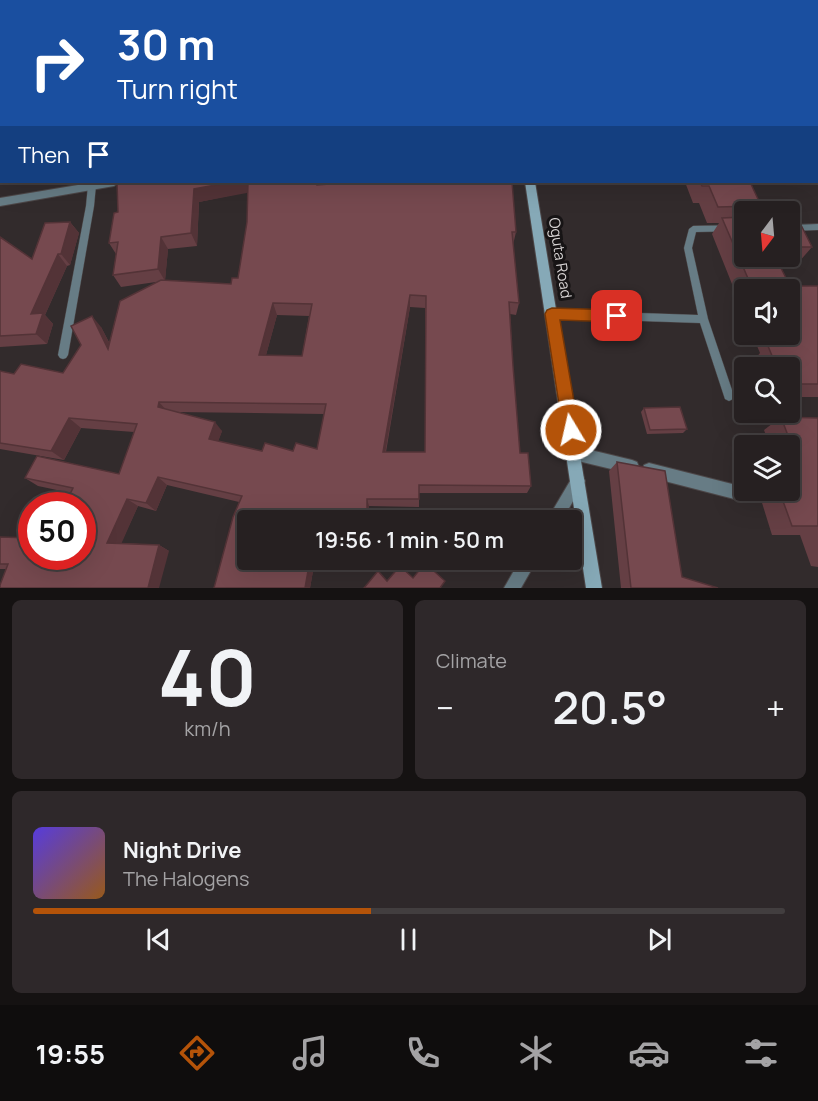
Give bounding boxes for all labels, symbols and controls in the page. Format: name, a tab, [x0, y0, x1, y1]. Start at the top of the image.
text: 30 m	[117, 15, 215, 73]
icon: right	[18, 24, 96, 102]
text: Turn right	[117, 70, 238, 107]
icon: arrive	[82, 138, 115, 171]
text: Then	[18, 140, 70, 170]
north arrow	[734, 201, 800, 267]
map controls	[734, 201, 800, 501]
street label: Oguta Road	[544, 216, 577, 300]
button: sound	[734, 279, 800, 345]
pin	[591, 290, 642, 341]
icon: arrive	[600, 299, 633, 332]
button: search	[734, 357, 800, 423]
position arrow	[539, 398, 603, 462]
button: layers	[734, 435, 800, 501]
speed limit sign: 50	[18, 492, 96, 570]
text: 19:56 · 1 min · 50 m	[315, 525, 504, 555]
text: 40	[158, 623, 257, 729]
text: Climate	[436, 647, 507, 674]
text: 20.5°	[553, 676, 667, 738]
text: −	[436, 685, 454, 730]
text: +	[766, 685, 785, 730]
text: km/h	[184, 715, 231, 742]
text: Night Drive	[123, 835, 242, 865]
text: The Halogens	[123, 865, 249, 892]
icon: previous	[142, 923, 175, 956]
icon: pause	[392, 923, 425, 956]
icon: next	[643, 923, 676, 956]
icon: directions	[176, 1032, 218, 1074]
icon: music	[289, 1032, 331, 1074]
icon: phone	[402, 1032, 444, 1074]
icon: climate	[515, 1032, 557, 1074]
icon: car	[628, 1032, 670, 1074]
icon: filters	[740, 1032, 782, 1074]
text: 19:55	[35, 1035, 105, 1072]

